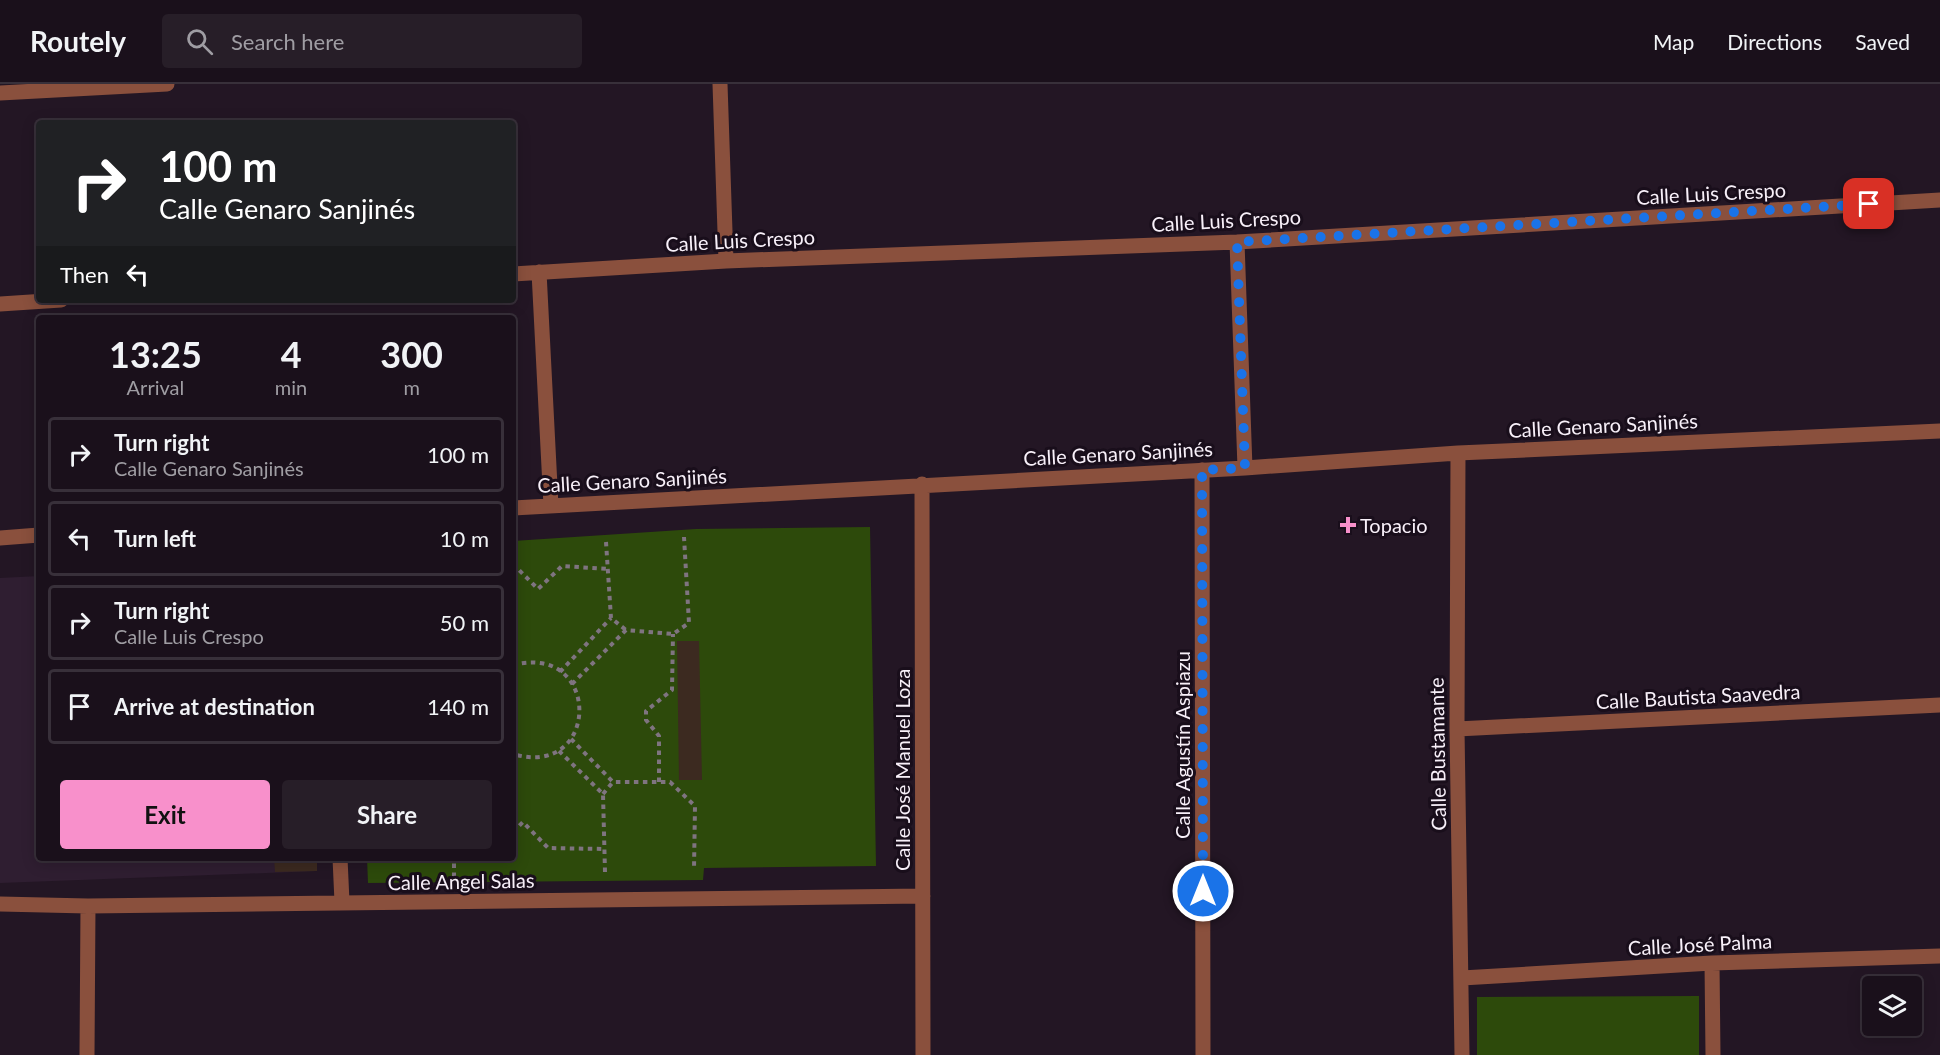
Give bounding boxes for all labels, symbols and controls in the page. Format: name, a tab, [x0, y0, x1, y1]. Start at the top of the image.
search box	[162, 14, 582, 68]
text: Routely	[30, 24, 126, 58]
icon: search	[183, 25, 216, 58]
text: Search here	[231, 28, 344, 55]
text: Map	[1653, 29, 1694, 54]
text: Directions	[1727, 29, 1822, 54]
text: Saved	[1855, 29, 1910, 54]
text: 100 m	[159, 141, 277, 191]
icon: right	[60, 144, 138, 222]
street label: Calle Luis Crespo	[1636, 177, 1786, 209]
pin	[1843, 178, 1894, 229]
icon: arrive	[1852, 187, 1885, 220]
text: Calle Genaro Sanjinés	[159, 192, 415, 225]
street label: Calle Luis Crespo	[1151, 204, 1301, 236]
street label: Calle Luis Crespo	[665, 224, 815, 256]
icon: left	[121, 258, 154, 291]
text: Then	[60, 261, 109, 288]
text: 13:25	[109, 332, 202, 376]
text: 4	[281, 332, 302, 376]
text: 300	[380, 332, 443, 376]
text: Arrival	[127, 375, 184, 399]
text: min	[275, 375, 307, 399]
text: m	[403, 375, 420, 399]
street label: Calle Genaro Sanjinés	[1508, 408, 1698, 442]
text: Turn right	[114, 429, 209, 456]
street label: Calle Genaro Sanjinés	[1023, 436, 1213, 470]
icon: right	[63, 438, 96, 471]
text: 100 m	[427, 441, 489, 468]
text: Calle Genaro Sanjinés	[114, 456, 304, 480]
street label: Calle Genaro Sanjinés	[537, 463, 727, 497]
place label: Topacio	[1360, 513, 1428, 537]
marker: Topacio	[1341, 518, 1355, 532]
icon: left	[63, 522, 96, 555]
text: Turn left	[114, 525, 196, 552]
text: 10 m	[440, 525, 489, 552]
text: Turn right	[114, 597, 209, 624]
icon: right	[63, 606, 96, 639]
text: 50 m	[440, 609, 489, 636]
text: Calle Luis Crespo	[114, 624, 264, 648]
street label: Calle Agustín Aspiazu	[1170, 651, 1194, 839]
street label: Calle José Manuel Loza	[890, 669, 914, 871]
street label: Calle Bustamante	[1424, 677, 1450, 831]
street label: Calle Bautista Saavedra	[1595, 679, 1801, 713]
icon: arrive	[63, 690, 96, 723]
text: Arrive at destination	[114, 693, 315, 720]
text: 140 m	[427, 693, 489, 720]
button: Exit	[60, 780, 270, 849]
button: Share	[282, 780, 492, 849]
position arrow	[1171, 859, 1235, 923]
street label: Calle Angel Salas	[387, 868, 535, 894]
street label: Calle José Palma	[1627, 928, 1773, 960]
map controls	[1862, 976, 1922, 1036]
button: layers	[1862, 976, 1922, 1036]

